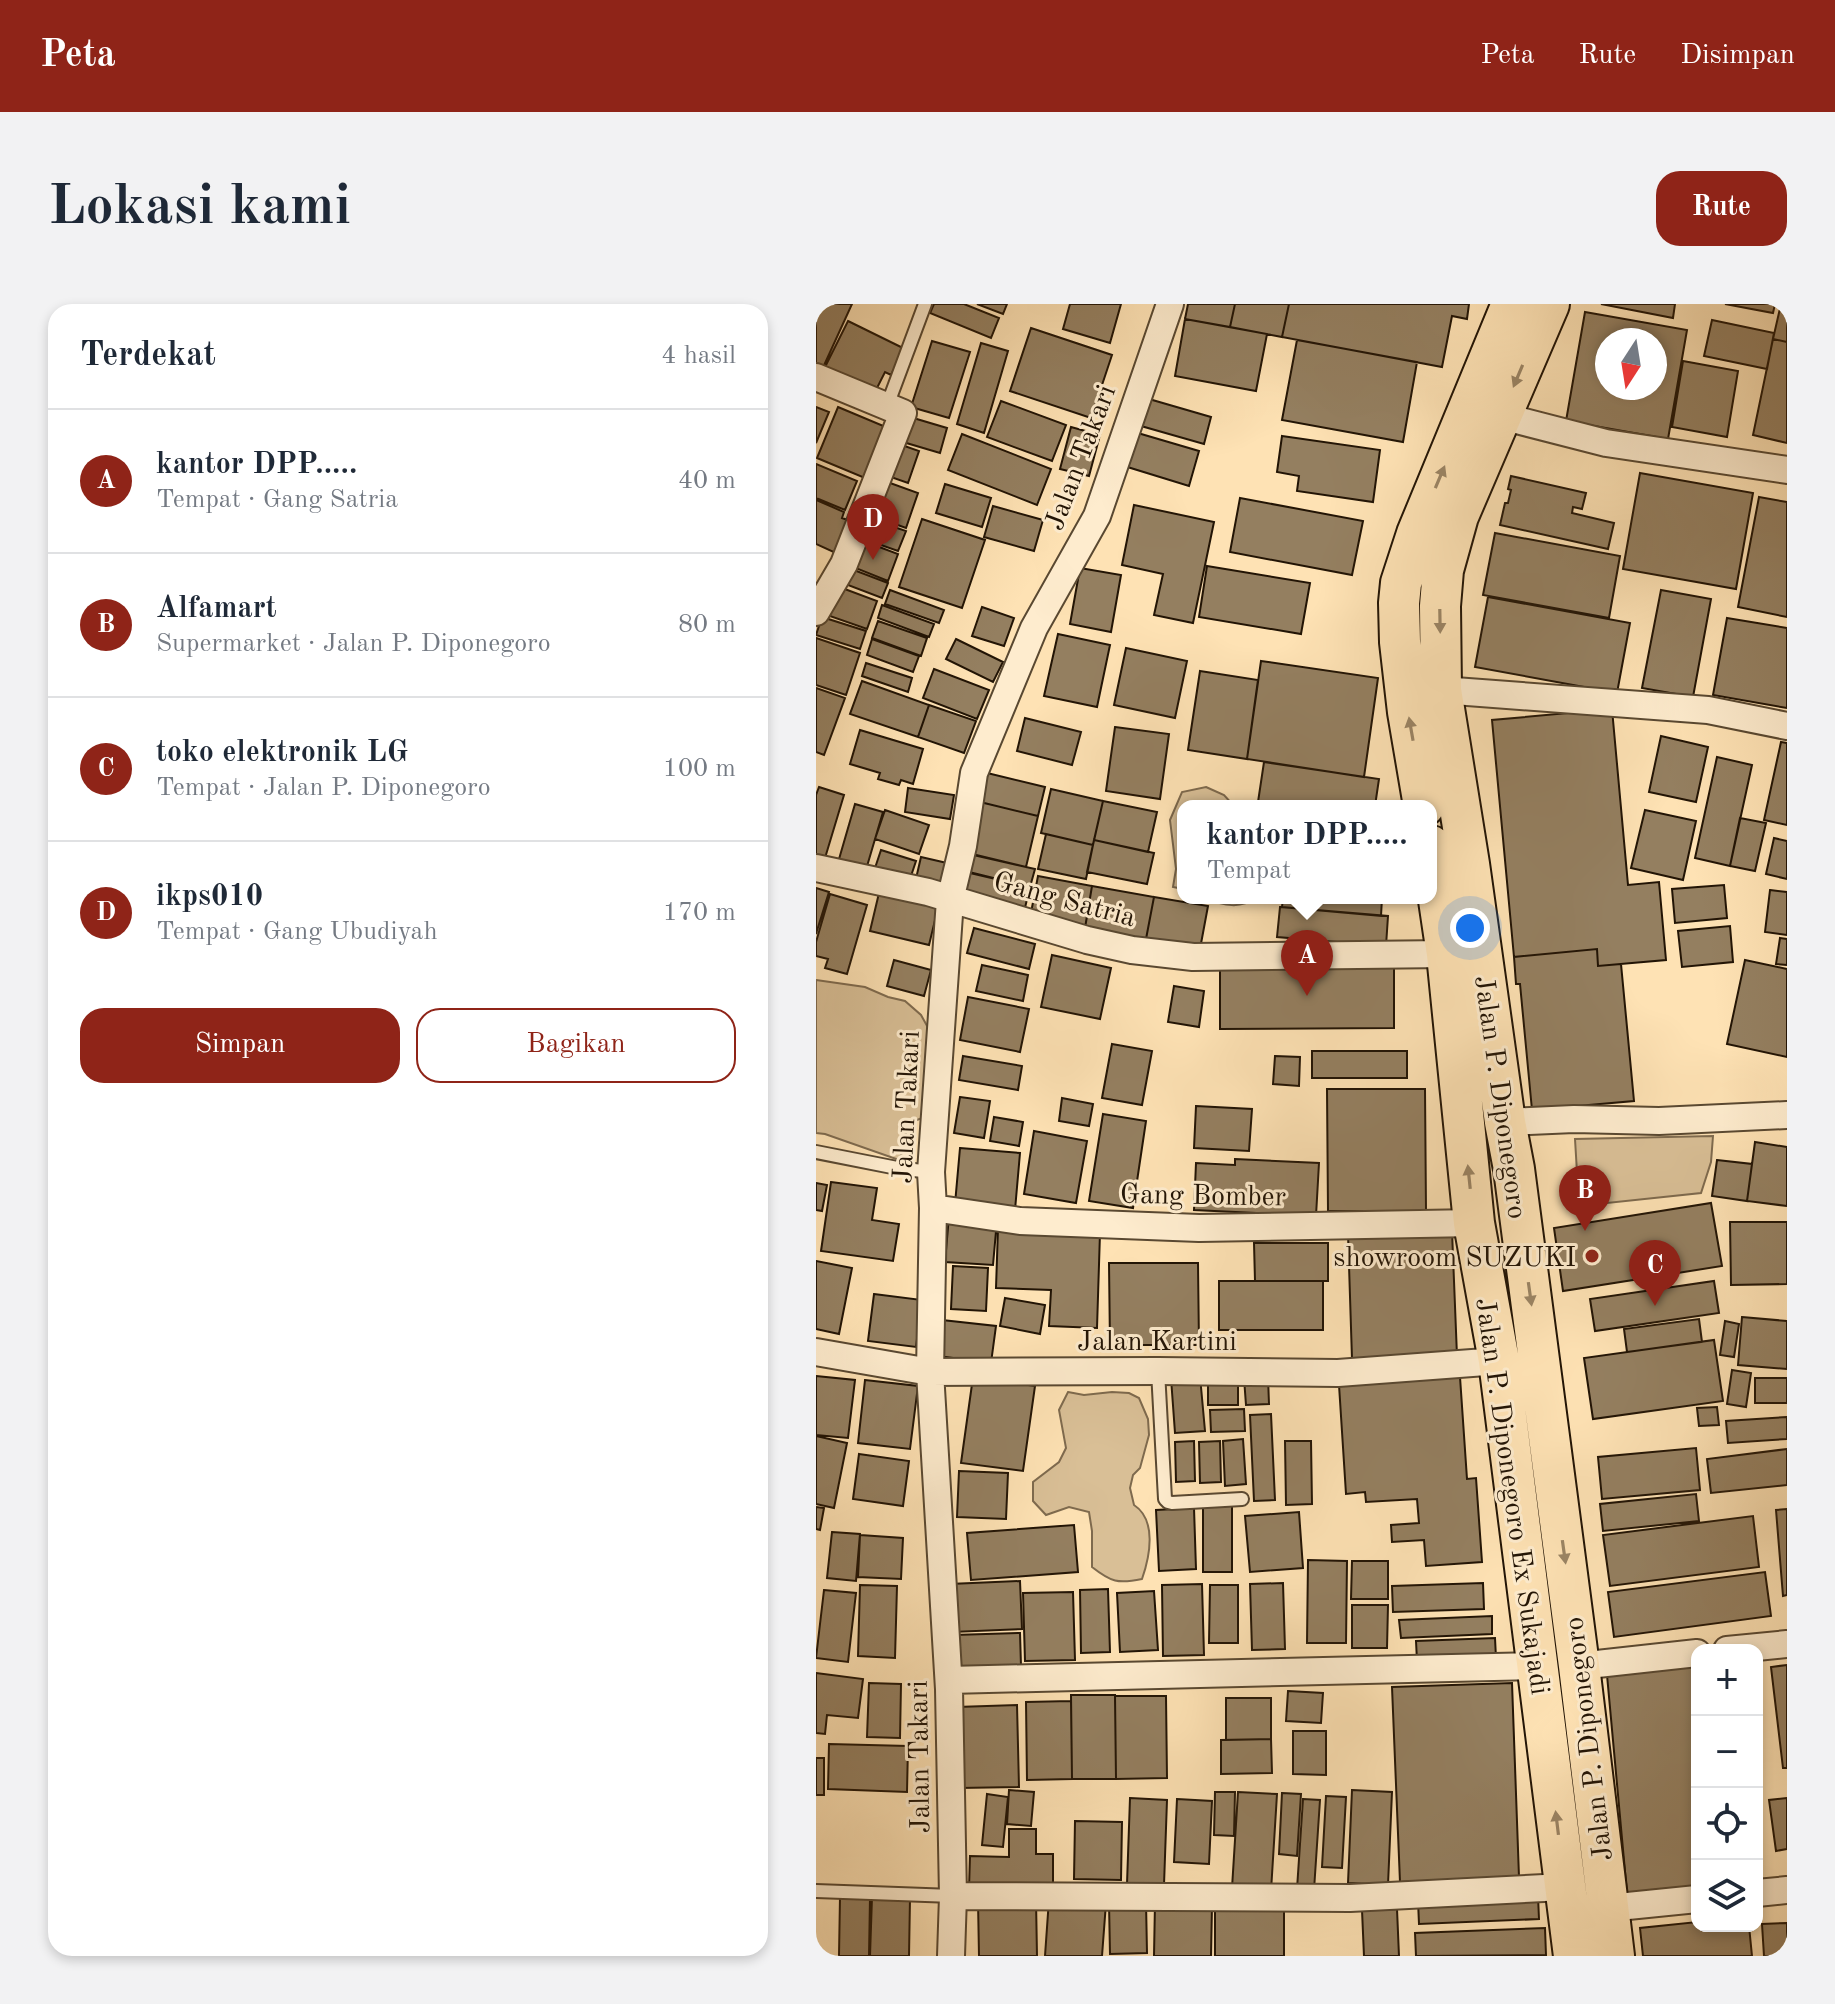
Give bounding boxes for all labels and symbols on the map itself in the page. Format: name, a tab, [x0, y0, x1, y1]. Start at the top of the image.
north arrow	[1595, 328, 1667, 400]
one-way arrow	[1512, 364, 1525, 388]
street label: Jalan Takari	[1041, 382, 1122, 535]
one-way arrow	[1434, 465, 1447, 489]
pin: D	[847, 494, 899, 560]
one-way arrow	[1434, 609, 1446, 634]
one-way arrow	[1404, 716, 1416, 741]
street label: Gang Satria	[990, 868, 1138, 933]
your location	[1450, 908, 1490, 948]
pin: A	[1281, 930, 1333, 996]
street label: Jalan P. Diponegoro	[1468, 974, 1530, 1221]
street label: Jalan Takari	[890, 1030, 926, 1184]
one-way arrow	[1463, 1164, 1476, 1189]
pin: B	[1559, 1165, 1611, 1231]
street label: Gang Bomber	[1120, 1182, 1286, 1212]
pin: C	[1629, 1240, 1681, 1306]
place label: showroom SUZUKI	[1333, 1245, 1576, 1273]
marker: showroom SUZUKI	[1583, 1247, 1601, 1265]
one-way arrow	[1524, 1282, 1537, 1307]
street label: Jalan P. Diponegoro Ex Sukajadi	[1469, 1296, 1553, 1697]
street label: Jalan Kartini	[1077, 1329, 1237, 1357]
one-way arrow	[1558, 1540, 1571, 1565]
street label: Jalan P. Diponegoro	[1561, 1615, 1619, 1862]
street label: Jalan Takari	[906, 1680, 936, 1834]
one-way arrow	[1550, 1810, 1563, 1835]

